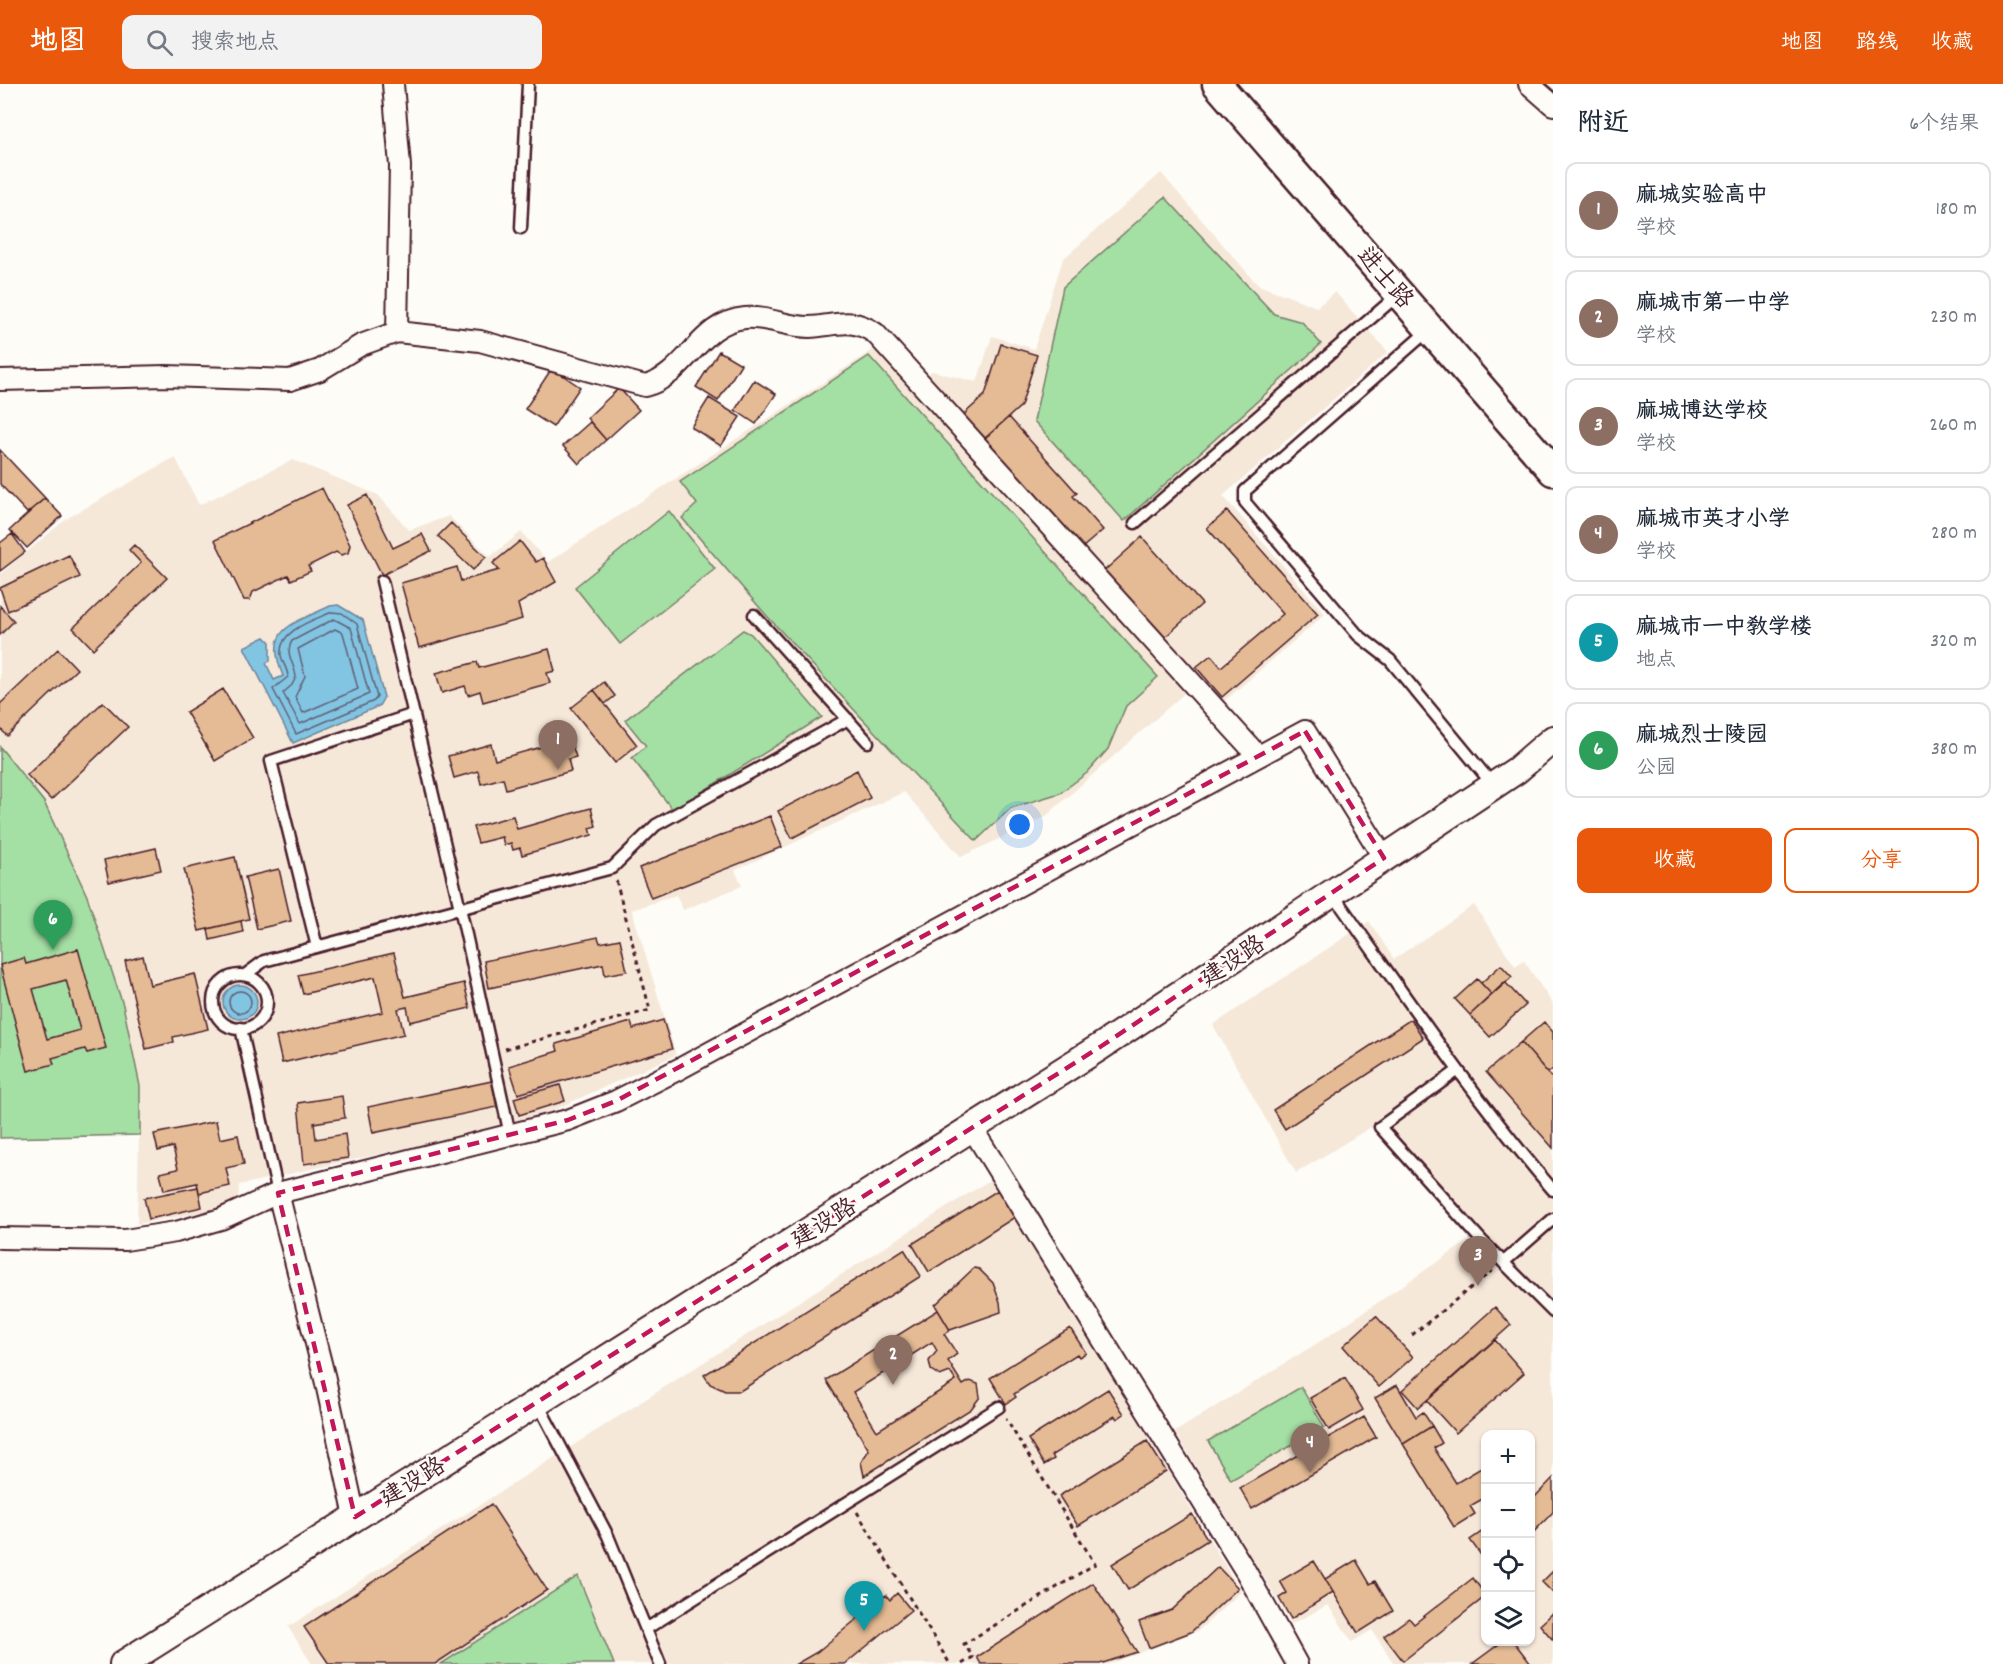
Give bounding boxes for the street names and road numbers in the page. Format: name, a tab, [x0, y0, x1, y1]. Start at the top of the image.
street label: 进士路	[1347, 241, 1420, 317]
street label: 建设路	[1194, 928, 1273, 997]
street label: 建设路	[785, 1191, 864, 1258]
street label: 建设路	[374, 1450, 453, 1517]

